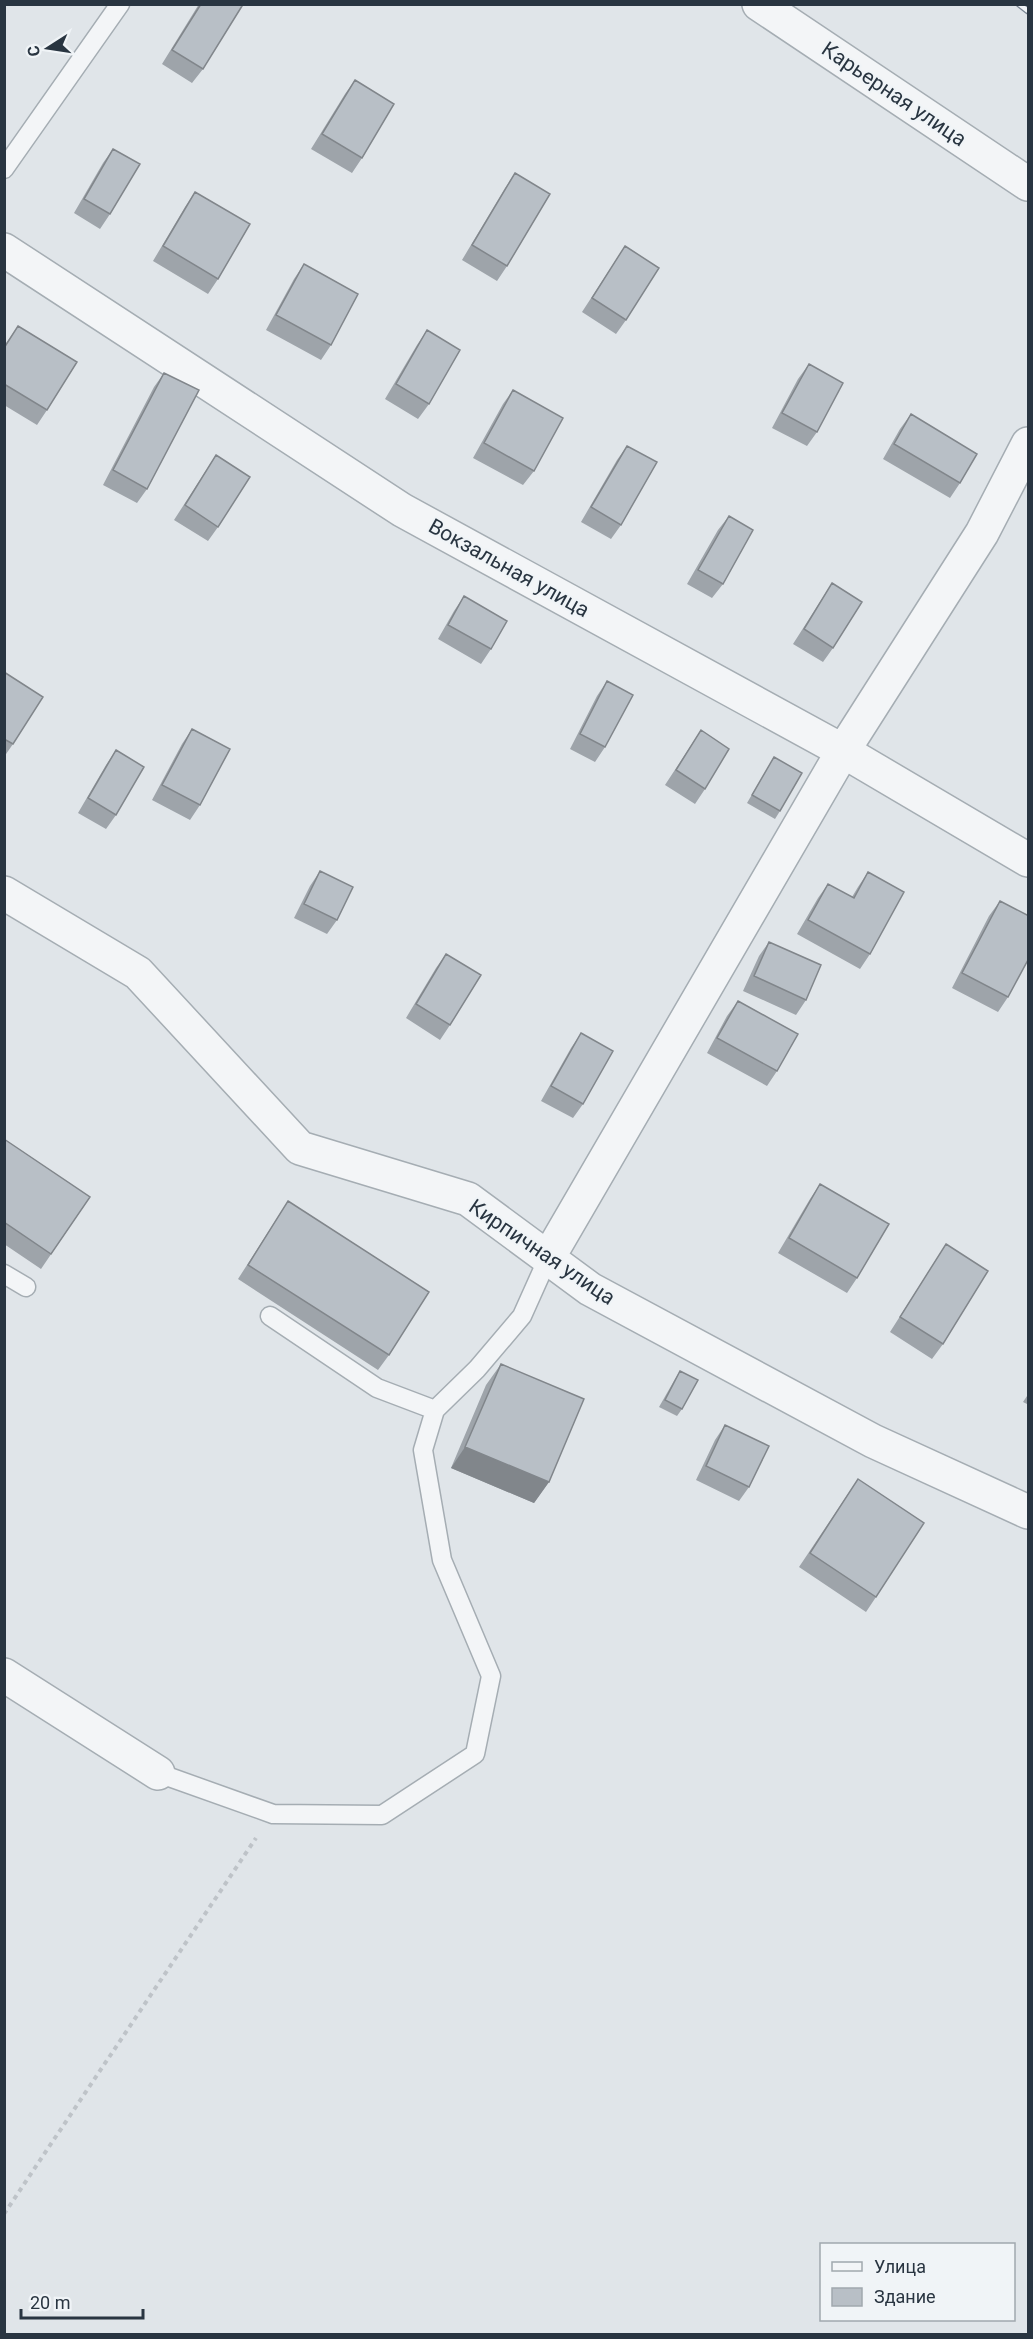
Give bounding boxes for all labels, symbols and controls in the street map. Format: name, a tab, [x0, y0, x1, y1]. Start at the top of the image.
north arrow	[18, 18, 78, 78]
street label: Карьерная улица	[817, 37, 971, 151]
text: С	[23, 44, 44, 58]
street label: Вокзальная улица	[424, 514, 594, 622]
street label: Кирпичная улица	[465, 1194, 619, 1310]
legend	[820, 2243, 1015, 2321]
text: Улица	[874, 2256, 926, 2277]
scale bar	[21, 2282, 142, 2320]
text: Здание	[874, 2286, 936, 2307]
text: 20 m	[30, 2292, 70, 2313]

